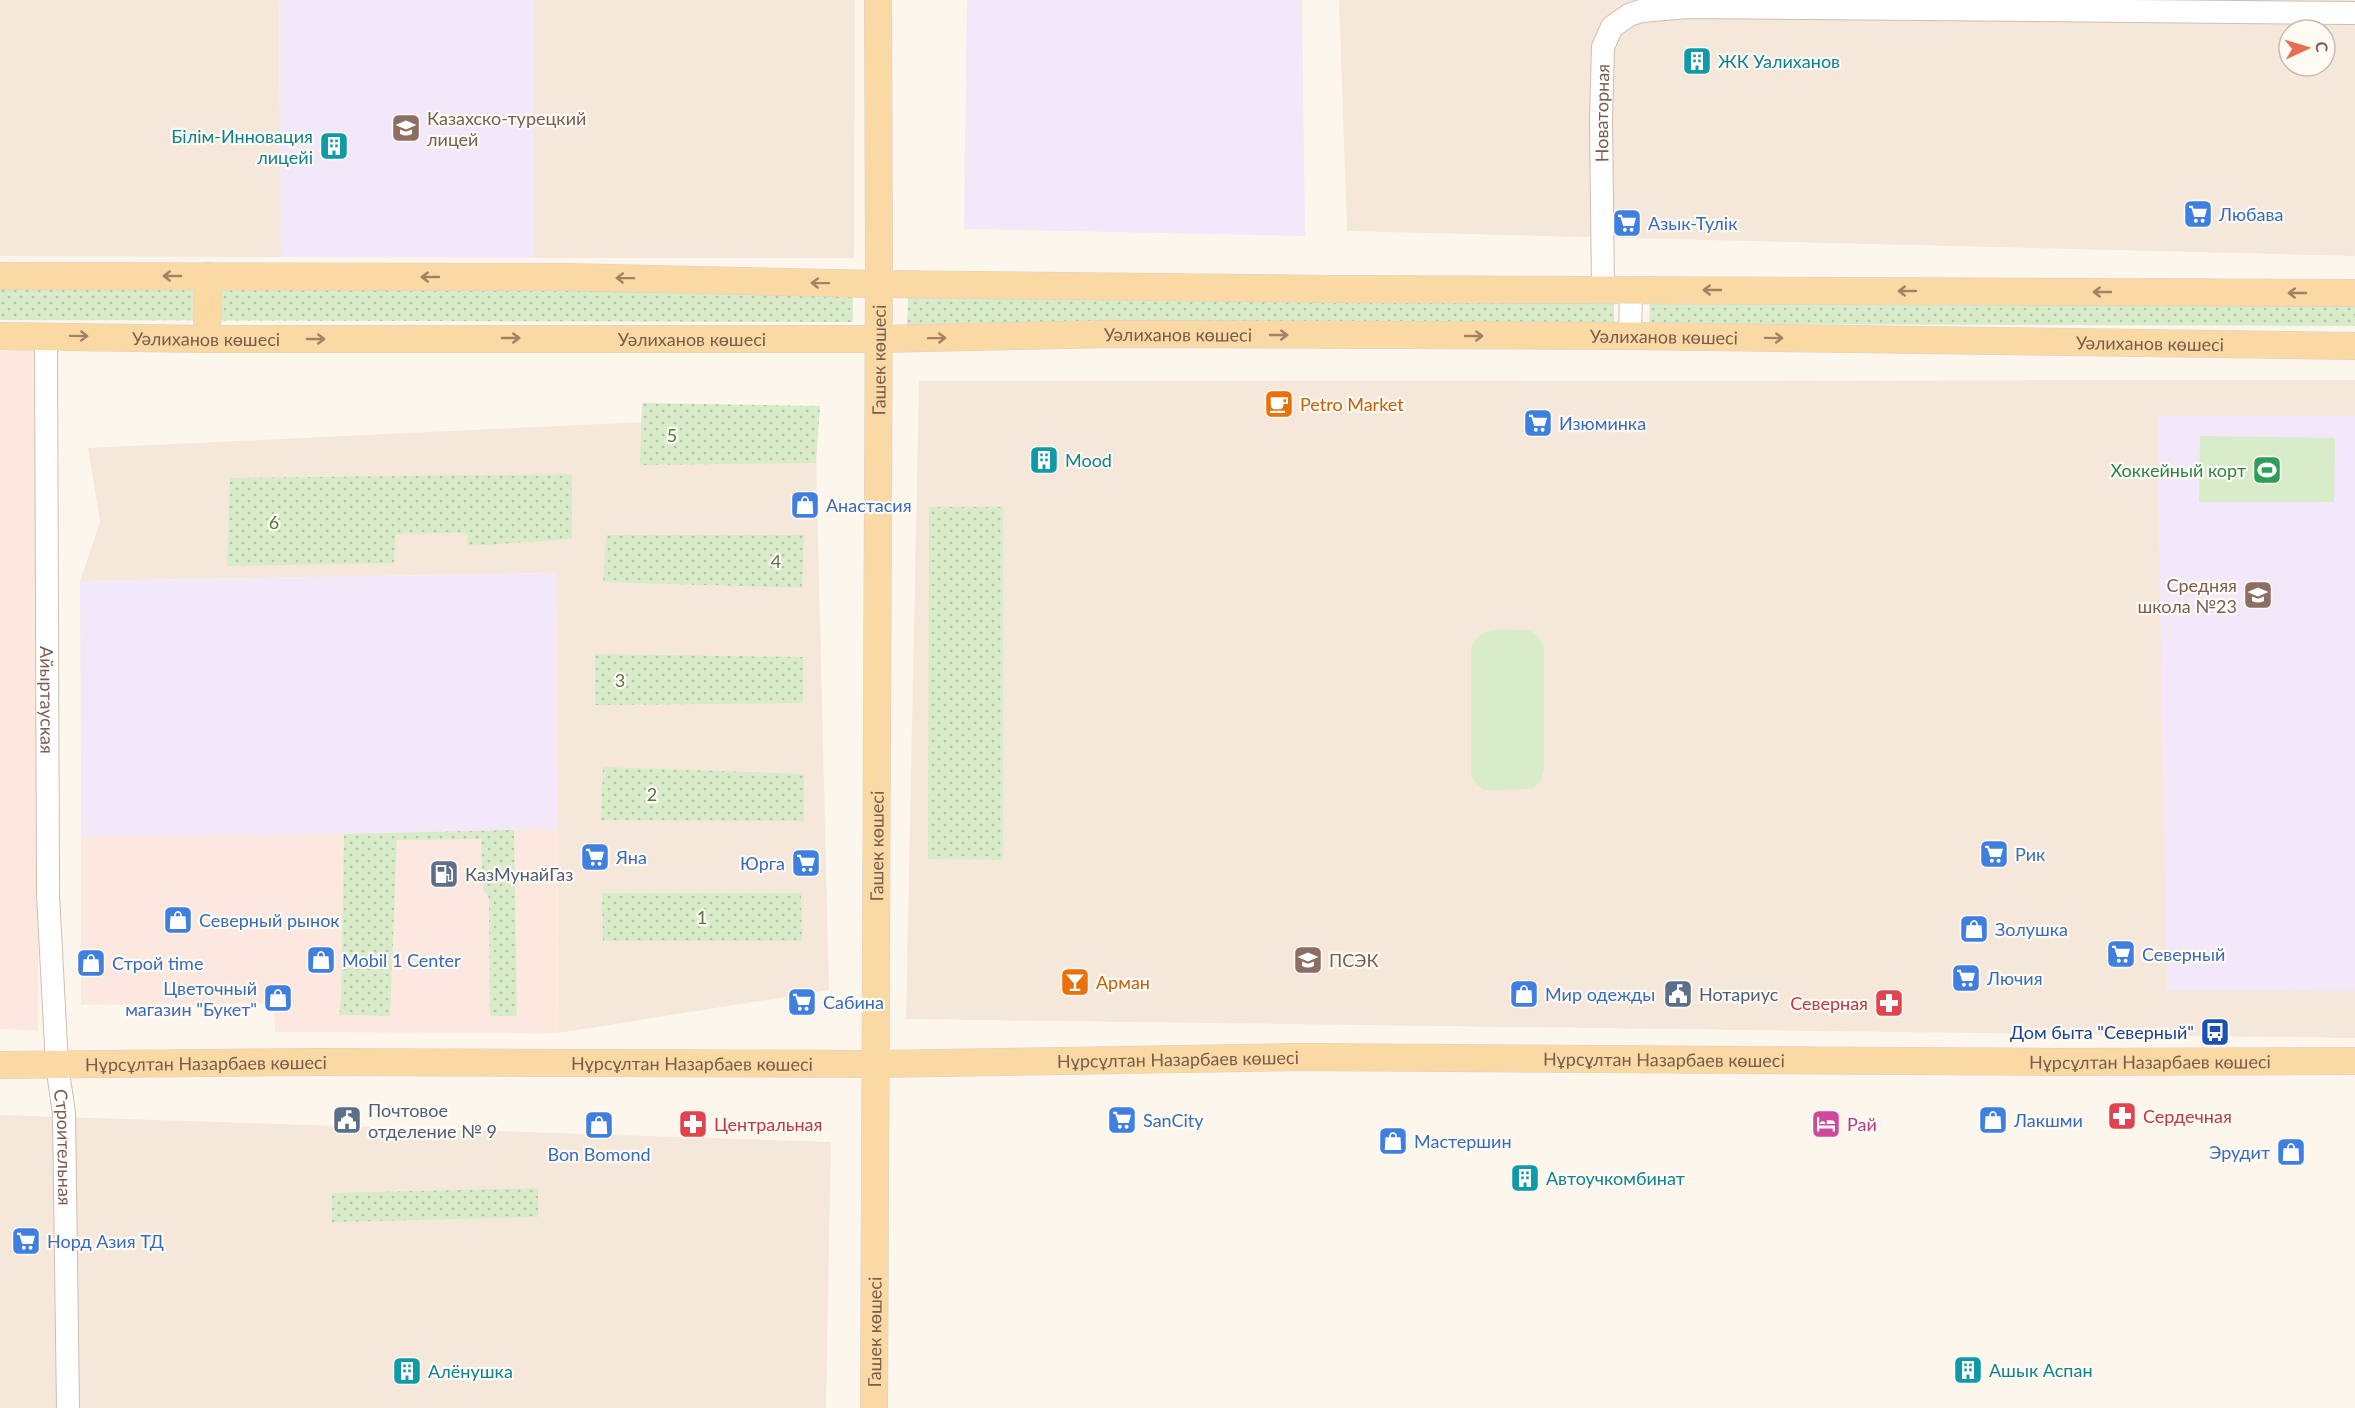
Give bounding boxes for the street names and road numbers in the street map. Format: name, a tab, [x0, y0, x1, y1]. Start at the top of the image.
street label: Новаторная	[1590, 64, 1614, 162]
street label: Гашек көшесі	[867, 305, 890, 415]
street label: Уәлиханов көшесі	[1104, 323, 1252, 346]
street label: Уәлиханов көшесі	[1590, 325, 1738, 348]
street label: Уәлиханов көшесі	[132, 327, 280, 350]
street label: Уәлиханов көшесі	[618, 328, 766, 350]
street label: Уәлиханов көшесі	[2076, 331, 2224, 355]
street label: Айыртауская	[36, 646, 58, 754]
street label: Гашек көшесі	[865, 791, 888, 901]
street label: Нұрсұлтан Назарбаев көшесі	[1057, 1046, 1299, 1072]
street label: Нұрсұлтан Назарбаев көшесі	[1543, 1048, 1785, 1071]
street label: Нұрсұлтан Назарбаев көшесі	[2029, 1050, 2271, 1073]
street label: Нұрсұлтан Назарбаев көшесі	[85, 1051, 327, 1075]
street label: Нұрсұлтан Назарбаев көшесі	[571, 1052, 813, 1075]
street label: Строительная	[50, 1088, 76, 1206]
street label: Гашек көшесі	[863, 1277, 886, 1387]

